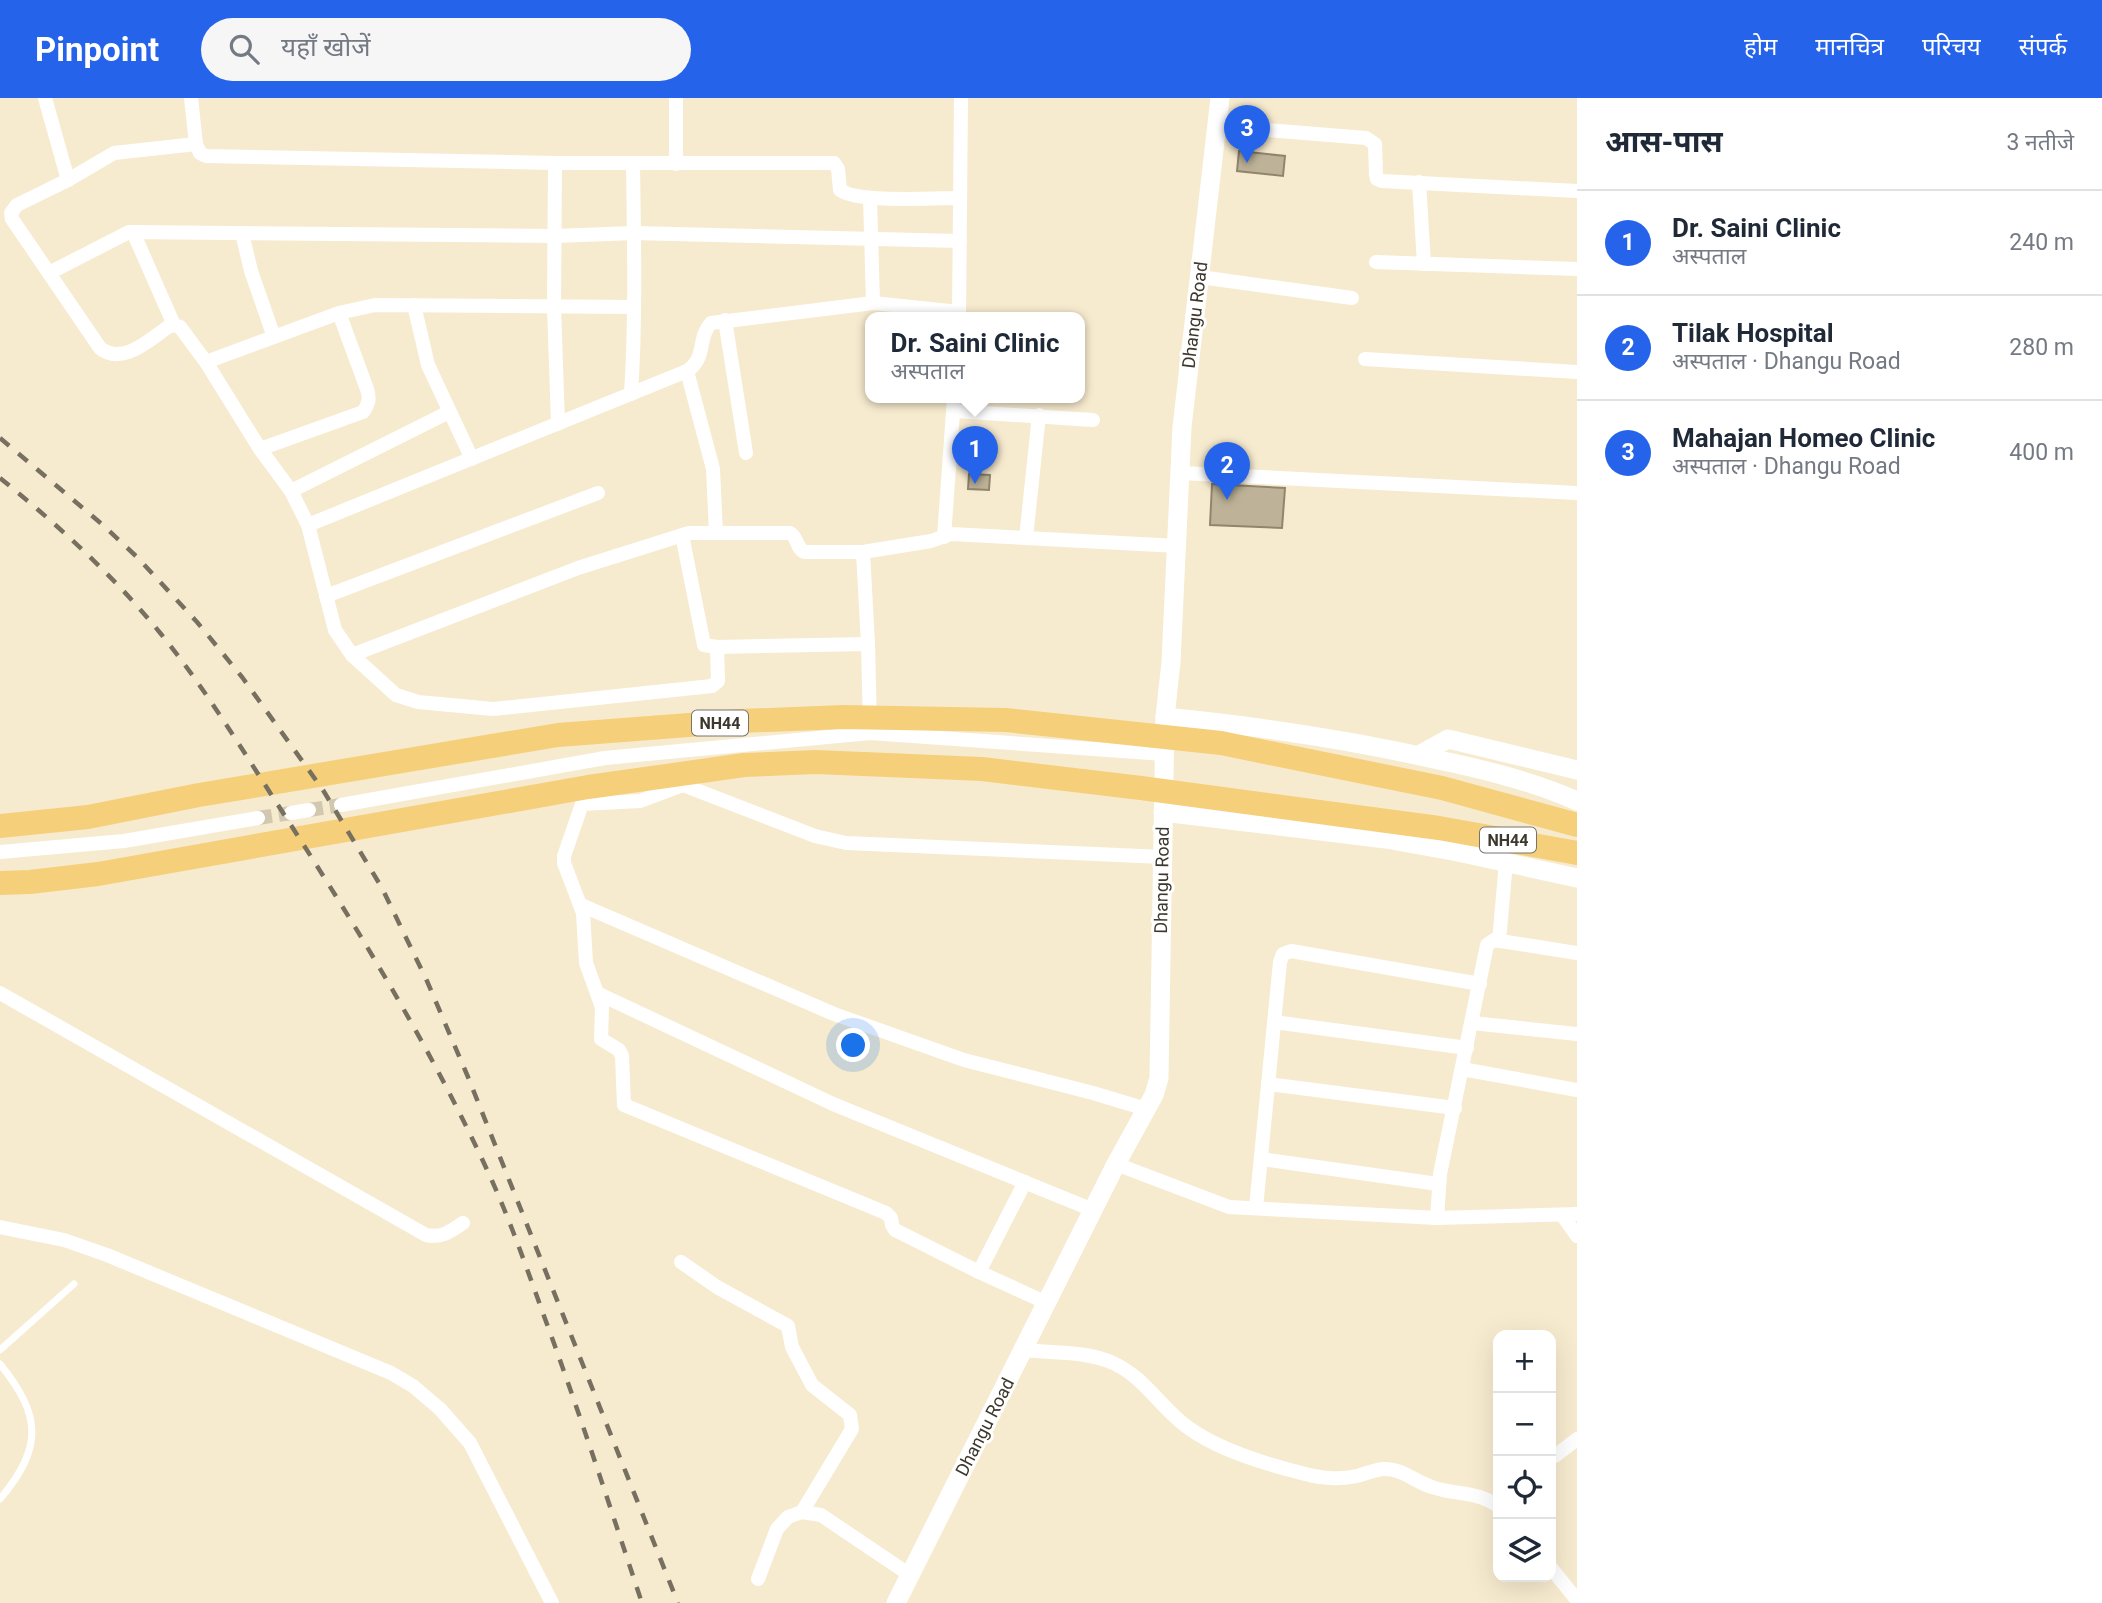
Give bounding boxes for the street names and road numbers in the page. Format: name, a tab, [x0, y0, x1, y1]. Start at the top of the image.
street label: Dhangu Road	[1178, 260, 1211, 369]
road number: NH44	[692, 710, 748, 736]
street label: Dhangu Road	[1150, 826, 1173, 934]
road number: NH44	[1480, 828, 1536, 852]
street label: Dhangu Road	[951, 1374, 1018, 1479]

